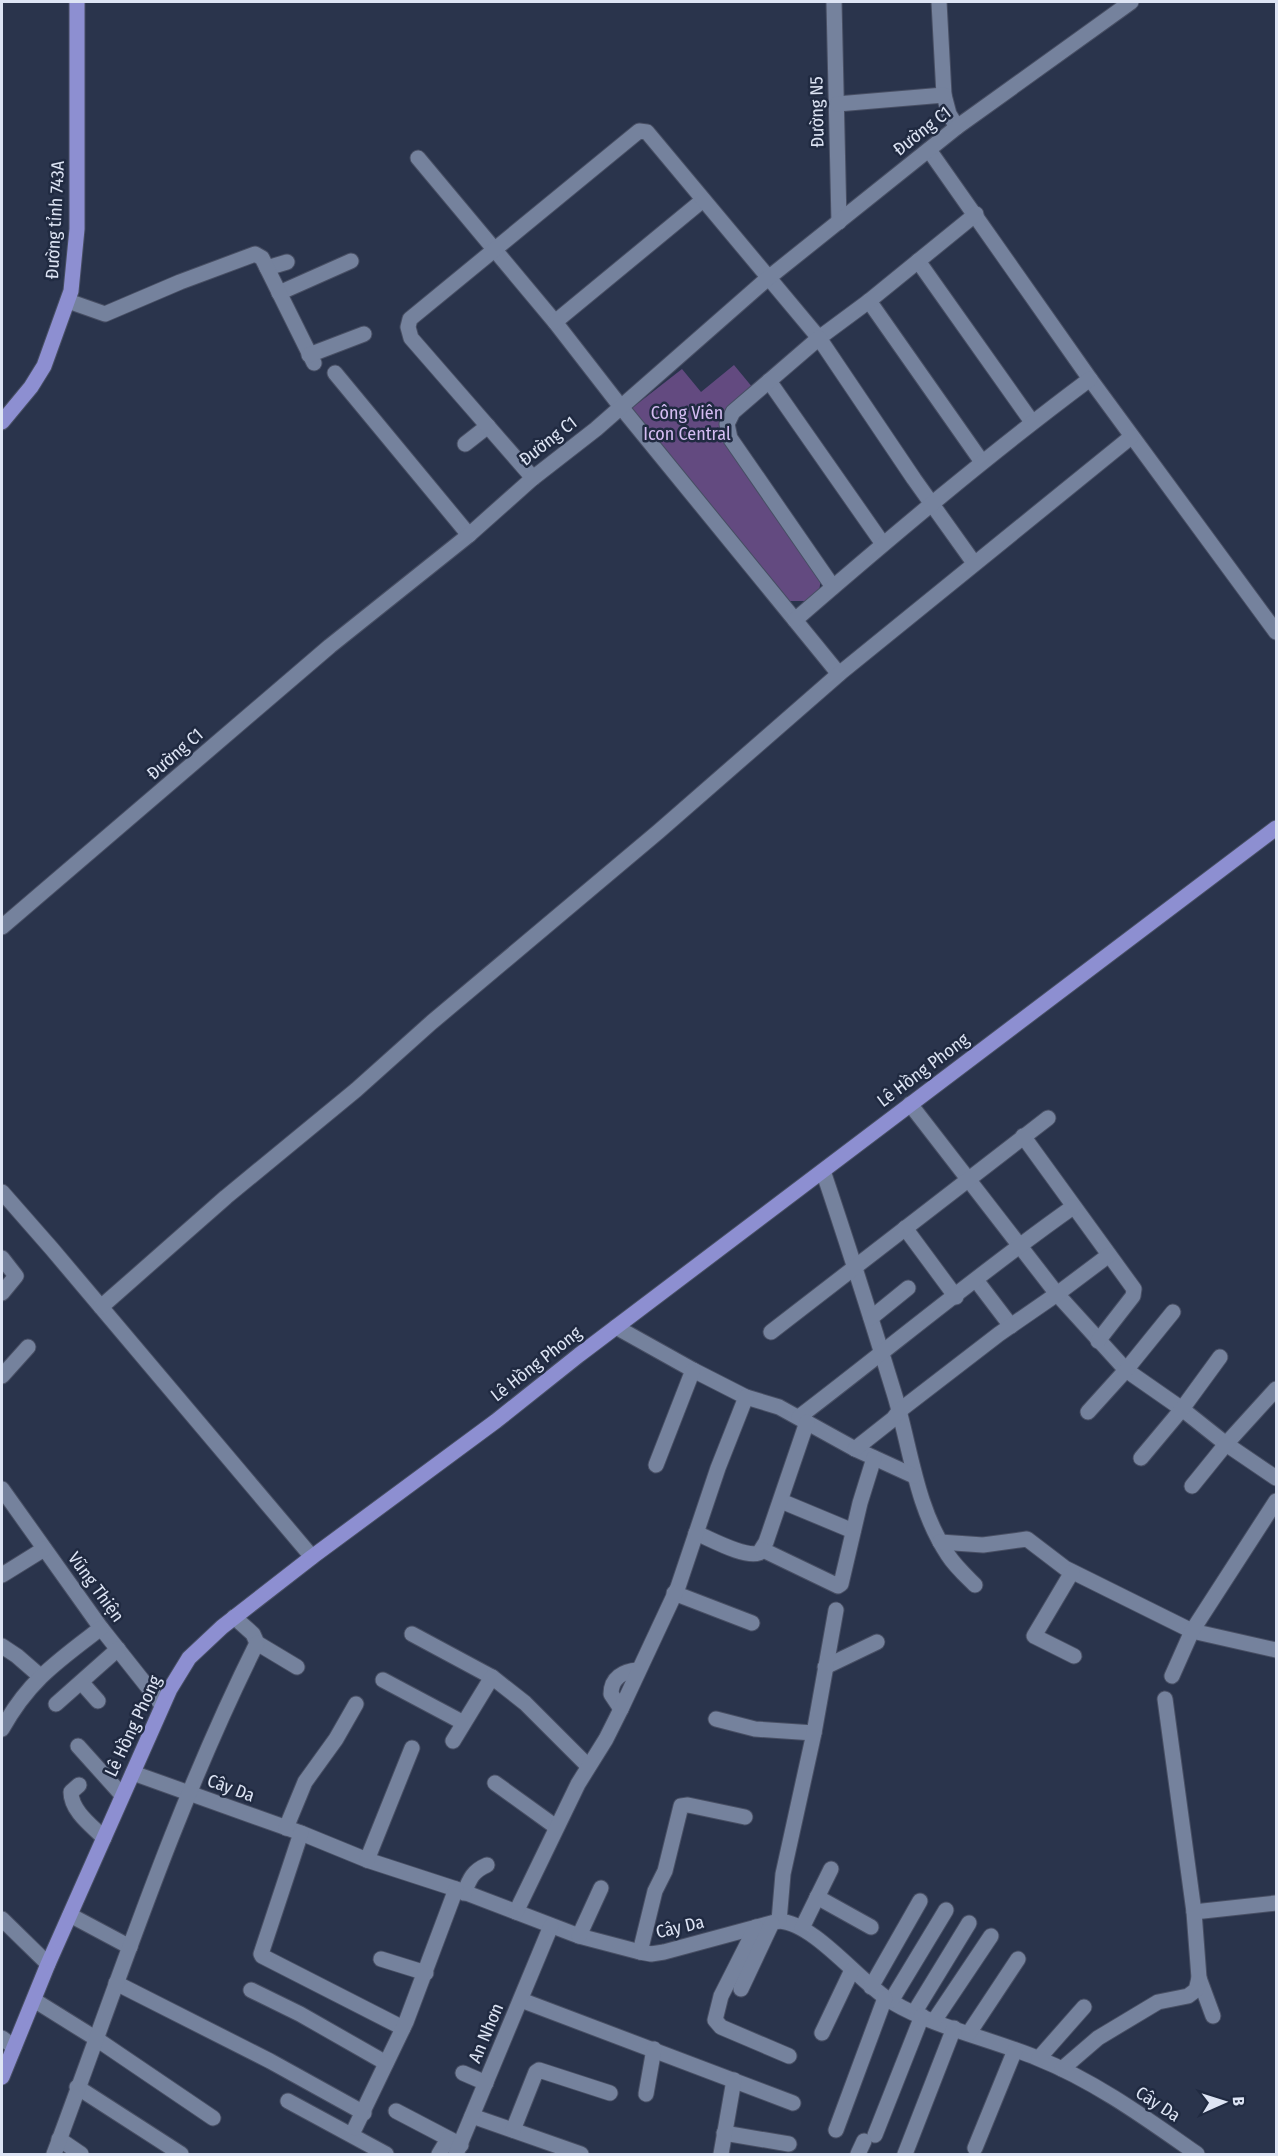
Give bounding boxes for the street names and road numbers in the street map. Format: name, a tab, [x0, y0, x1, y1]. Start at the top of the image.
street label: Đường N5	[805, 76, 829, 148]
street label: Đường C1	[889, 102, 955, 160]
street label: Đường tỉnh 743A	[41, 160, 69, 280]
street label: Đường C1	[515, 412, 581, 470]
street label: Đường C1	[142, 724, 208, 784]
street label: Lê Hồng Phong	[873, 1028, 974, 1112]
street label: Lê Hồng Phong	[486, 1321, 586, 1406]
street label: Vũng Thiện	[63, 1548, 129, 1626]
street label: Lê Hồng Phong	[100, 1671, 166, 1780]
street label: Cây Da	[204, 1769, 258, 1807]
street label: Cây Da	[654, 1911, 706, 1943]
street label: An Nhơn	[464, 2000, 508, 2066]
street label: Cây Da	[1132, 2081, 1185, 2127]

